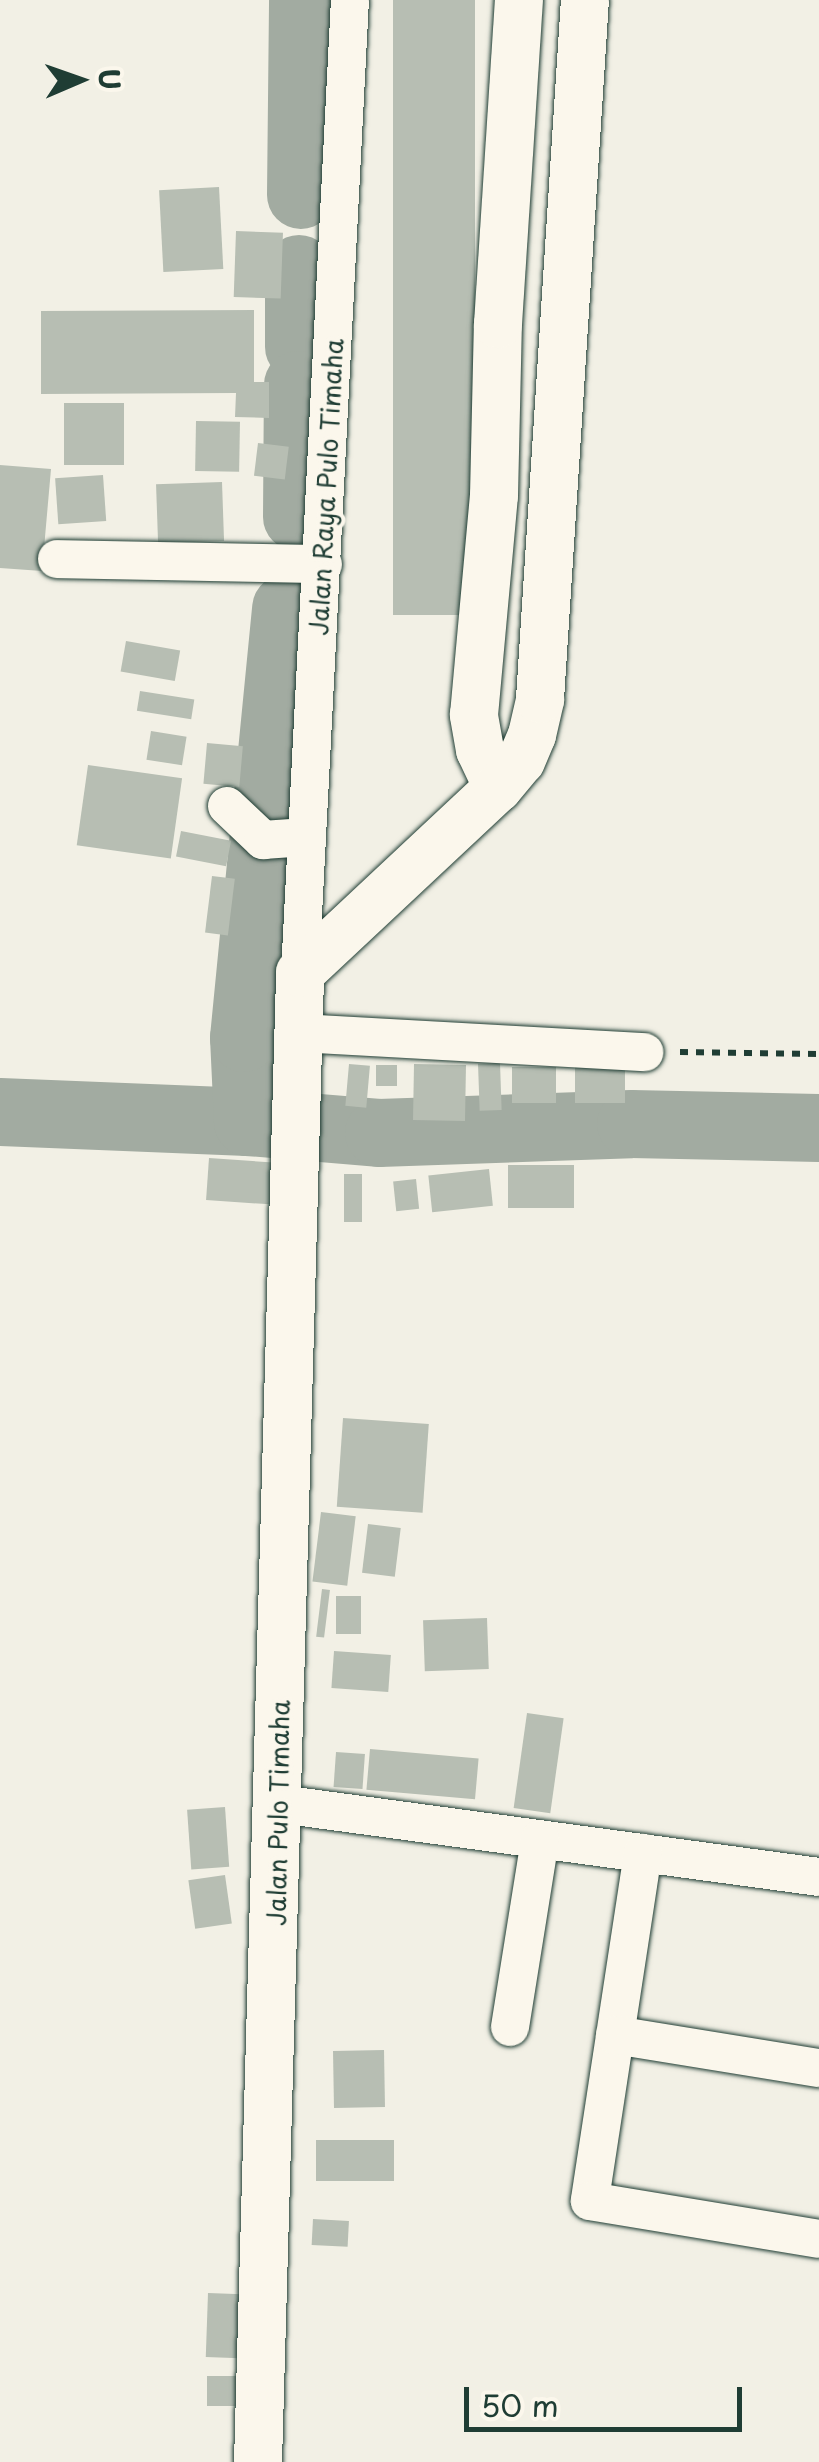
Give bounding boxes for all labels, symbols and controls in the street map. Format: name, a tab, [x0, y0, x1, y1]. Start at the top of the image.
north arrow	[30, 30, 130, 130]
text: U	[89, 68, 132, 90]
street label: Jalan Raya Pulo Timaha	[303, 338, 349, 636]
street label: Jalan Pulo Timaha	[261, 1699, 295, 1927]
scale bar	[469, 2367, 746, 2429]
text: 50 m	[481, 2382, 559, 2427]

